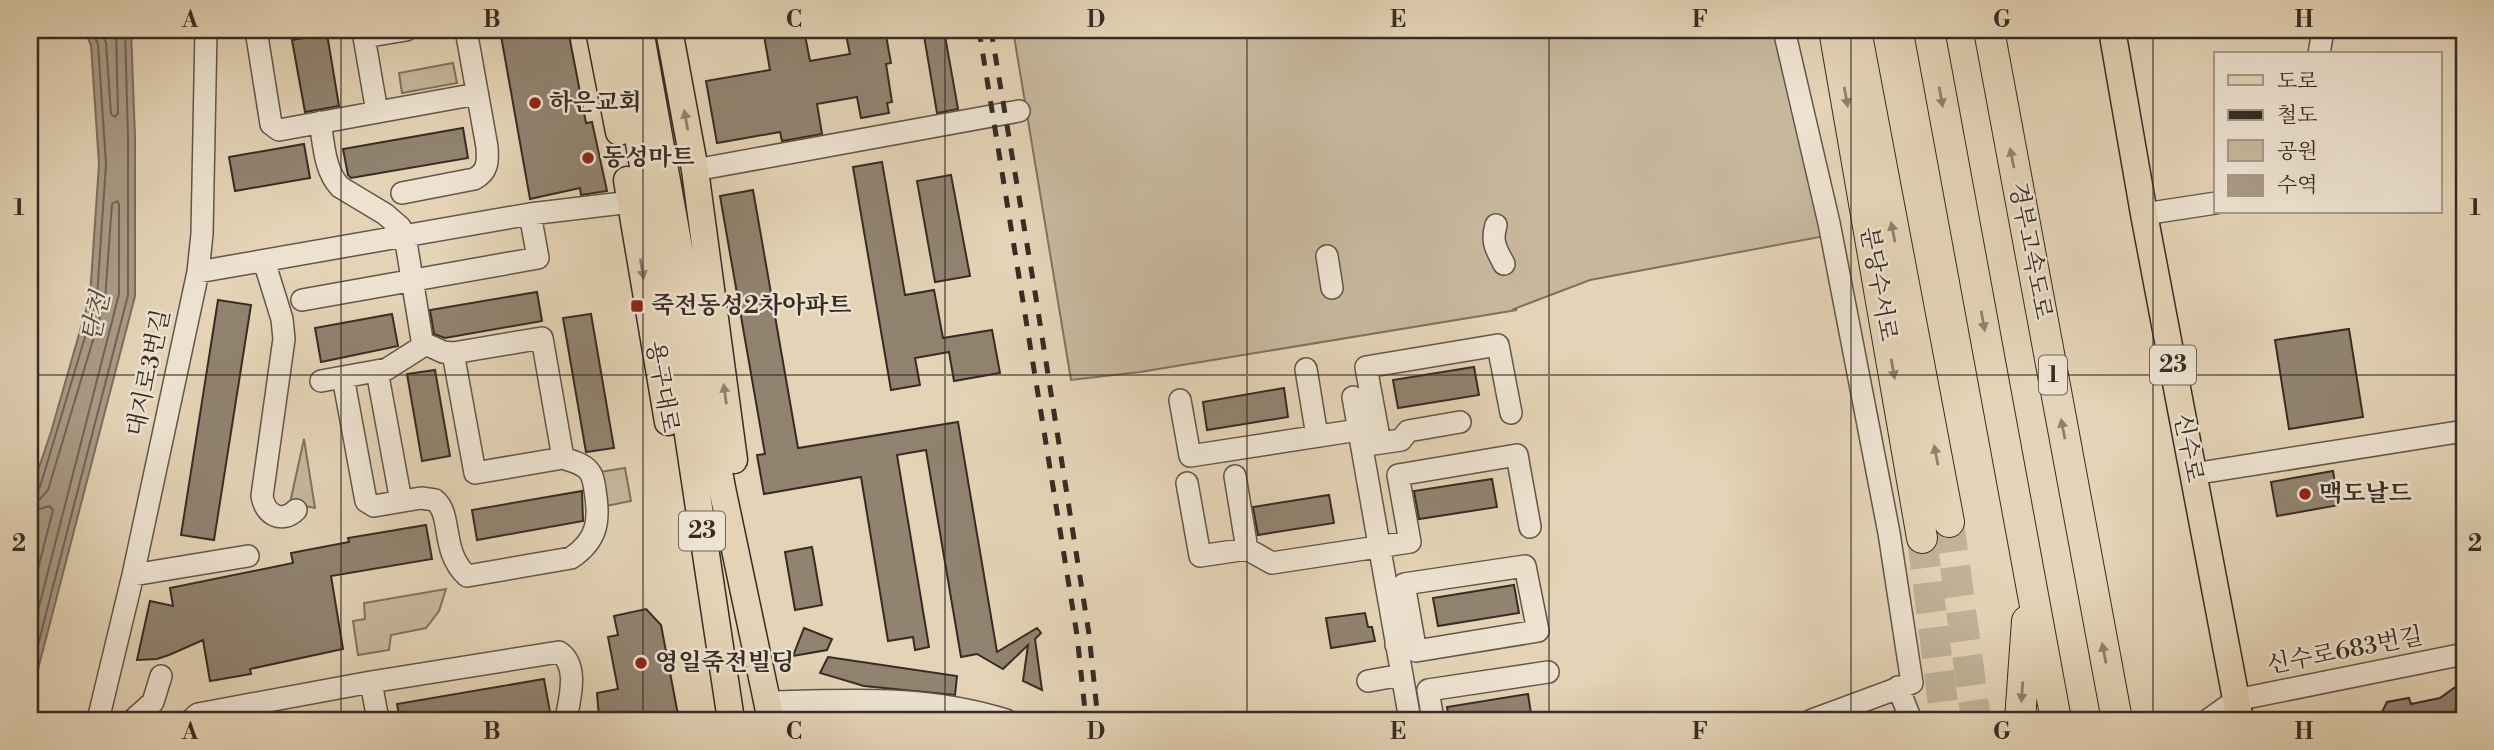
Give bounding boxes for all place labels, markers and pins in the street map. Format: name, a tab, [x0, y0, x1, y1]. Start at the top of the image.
place label: 하은교회	[549, 88, 642, 118]
marker: 하은교회	[527, 95, 543, 111]
place label: 동성마트	[602, 143, 695, 173]
marker: 동성마트	[580, 150, 596, 166]
place label: 죽전동성2차아파트	[651, 291, 851, 321]
marker: 죽전동성2차아파트	[629, 298, 645, 314]
place label: 맥도날드	[2319, 479, 2412, 509]
marker: 맥도날드	[2297, 486, 2313, 502]
place label: 영일죽전빌딩	[655, 648, 794, 678]
marker: 영일죽전빌딩	[633, 655, 649, 671]

